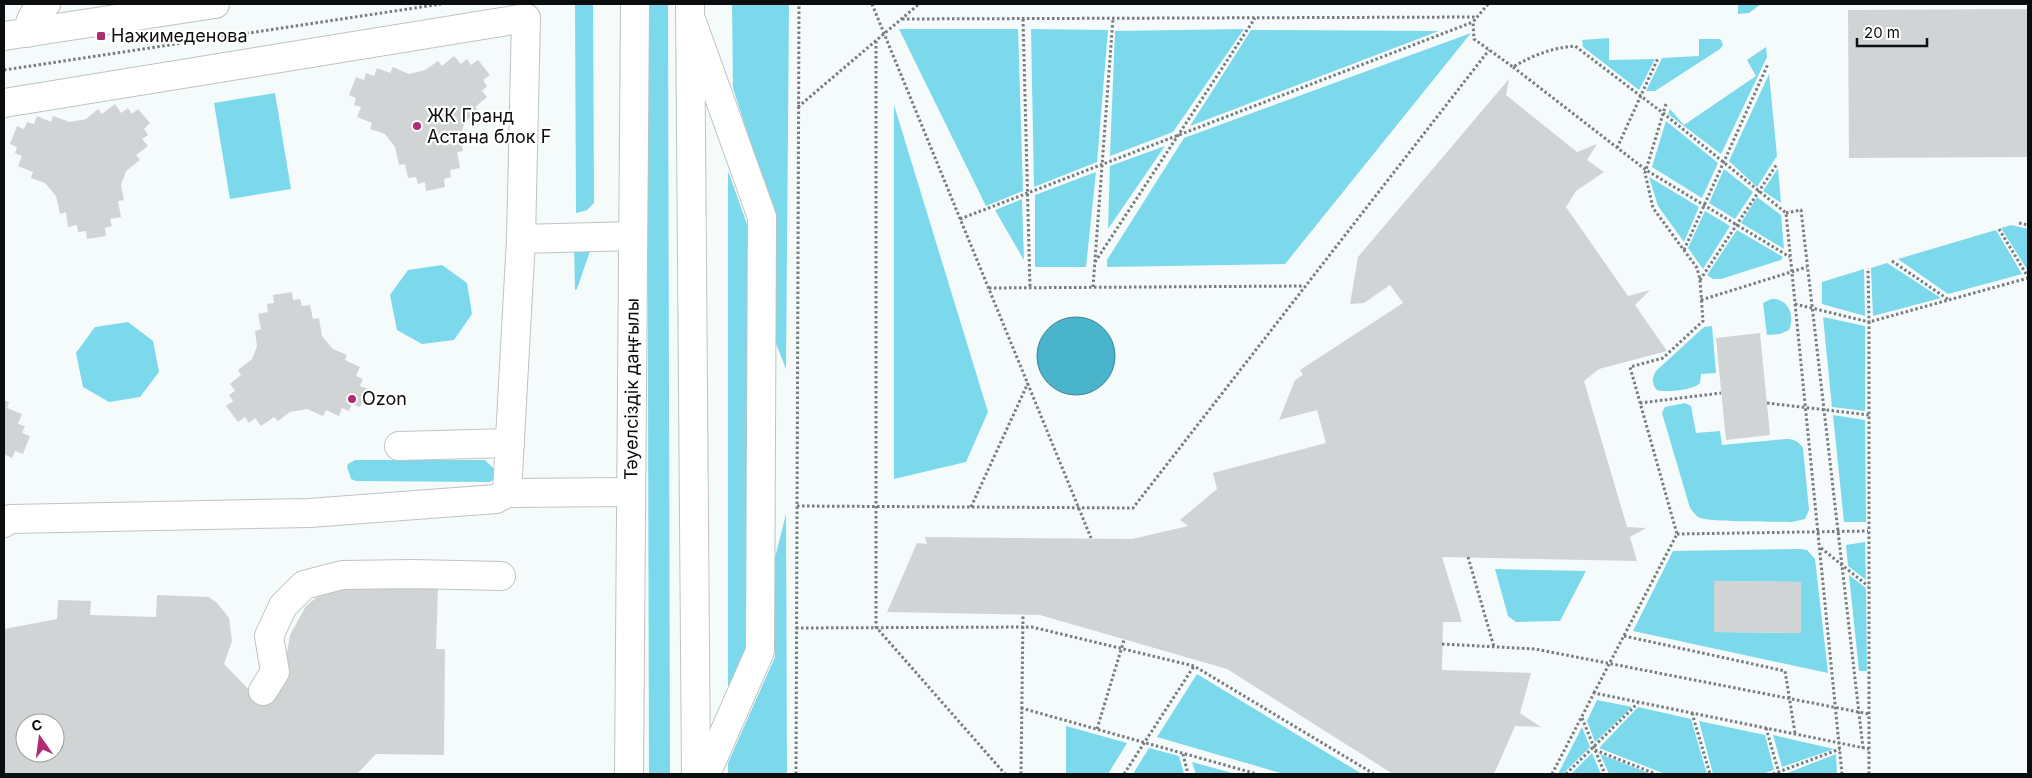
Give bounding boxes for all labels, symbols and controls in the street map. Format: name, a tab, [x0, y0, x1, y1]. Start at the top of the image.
scale bar	[1857, 15, 1927, 47]
text: 20 m	[1864, 23, 1900, 42]
place label: Нажимеденова	[111, 25, 248, 46]
marker: Нажимеденова	[95, 30, 107, 42]
place label: ЖК Гранд Астана блок F	[427, 105, 551, 147]
marker: ЖК Гранд Астана блок F	[411, 120, 423, 132]
street label: Тәуелсіздік даңғылы	[620, 298, 643, 480]
place label: Ozon	[362, 388, 407, 409]
marker: Ozon	[346, 393, 358, 405]
north arrow	[15, 713, 65, 763]
text: С	[30, 715, 44, 734]

